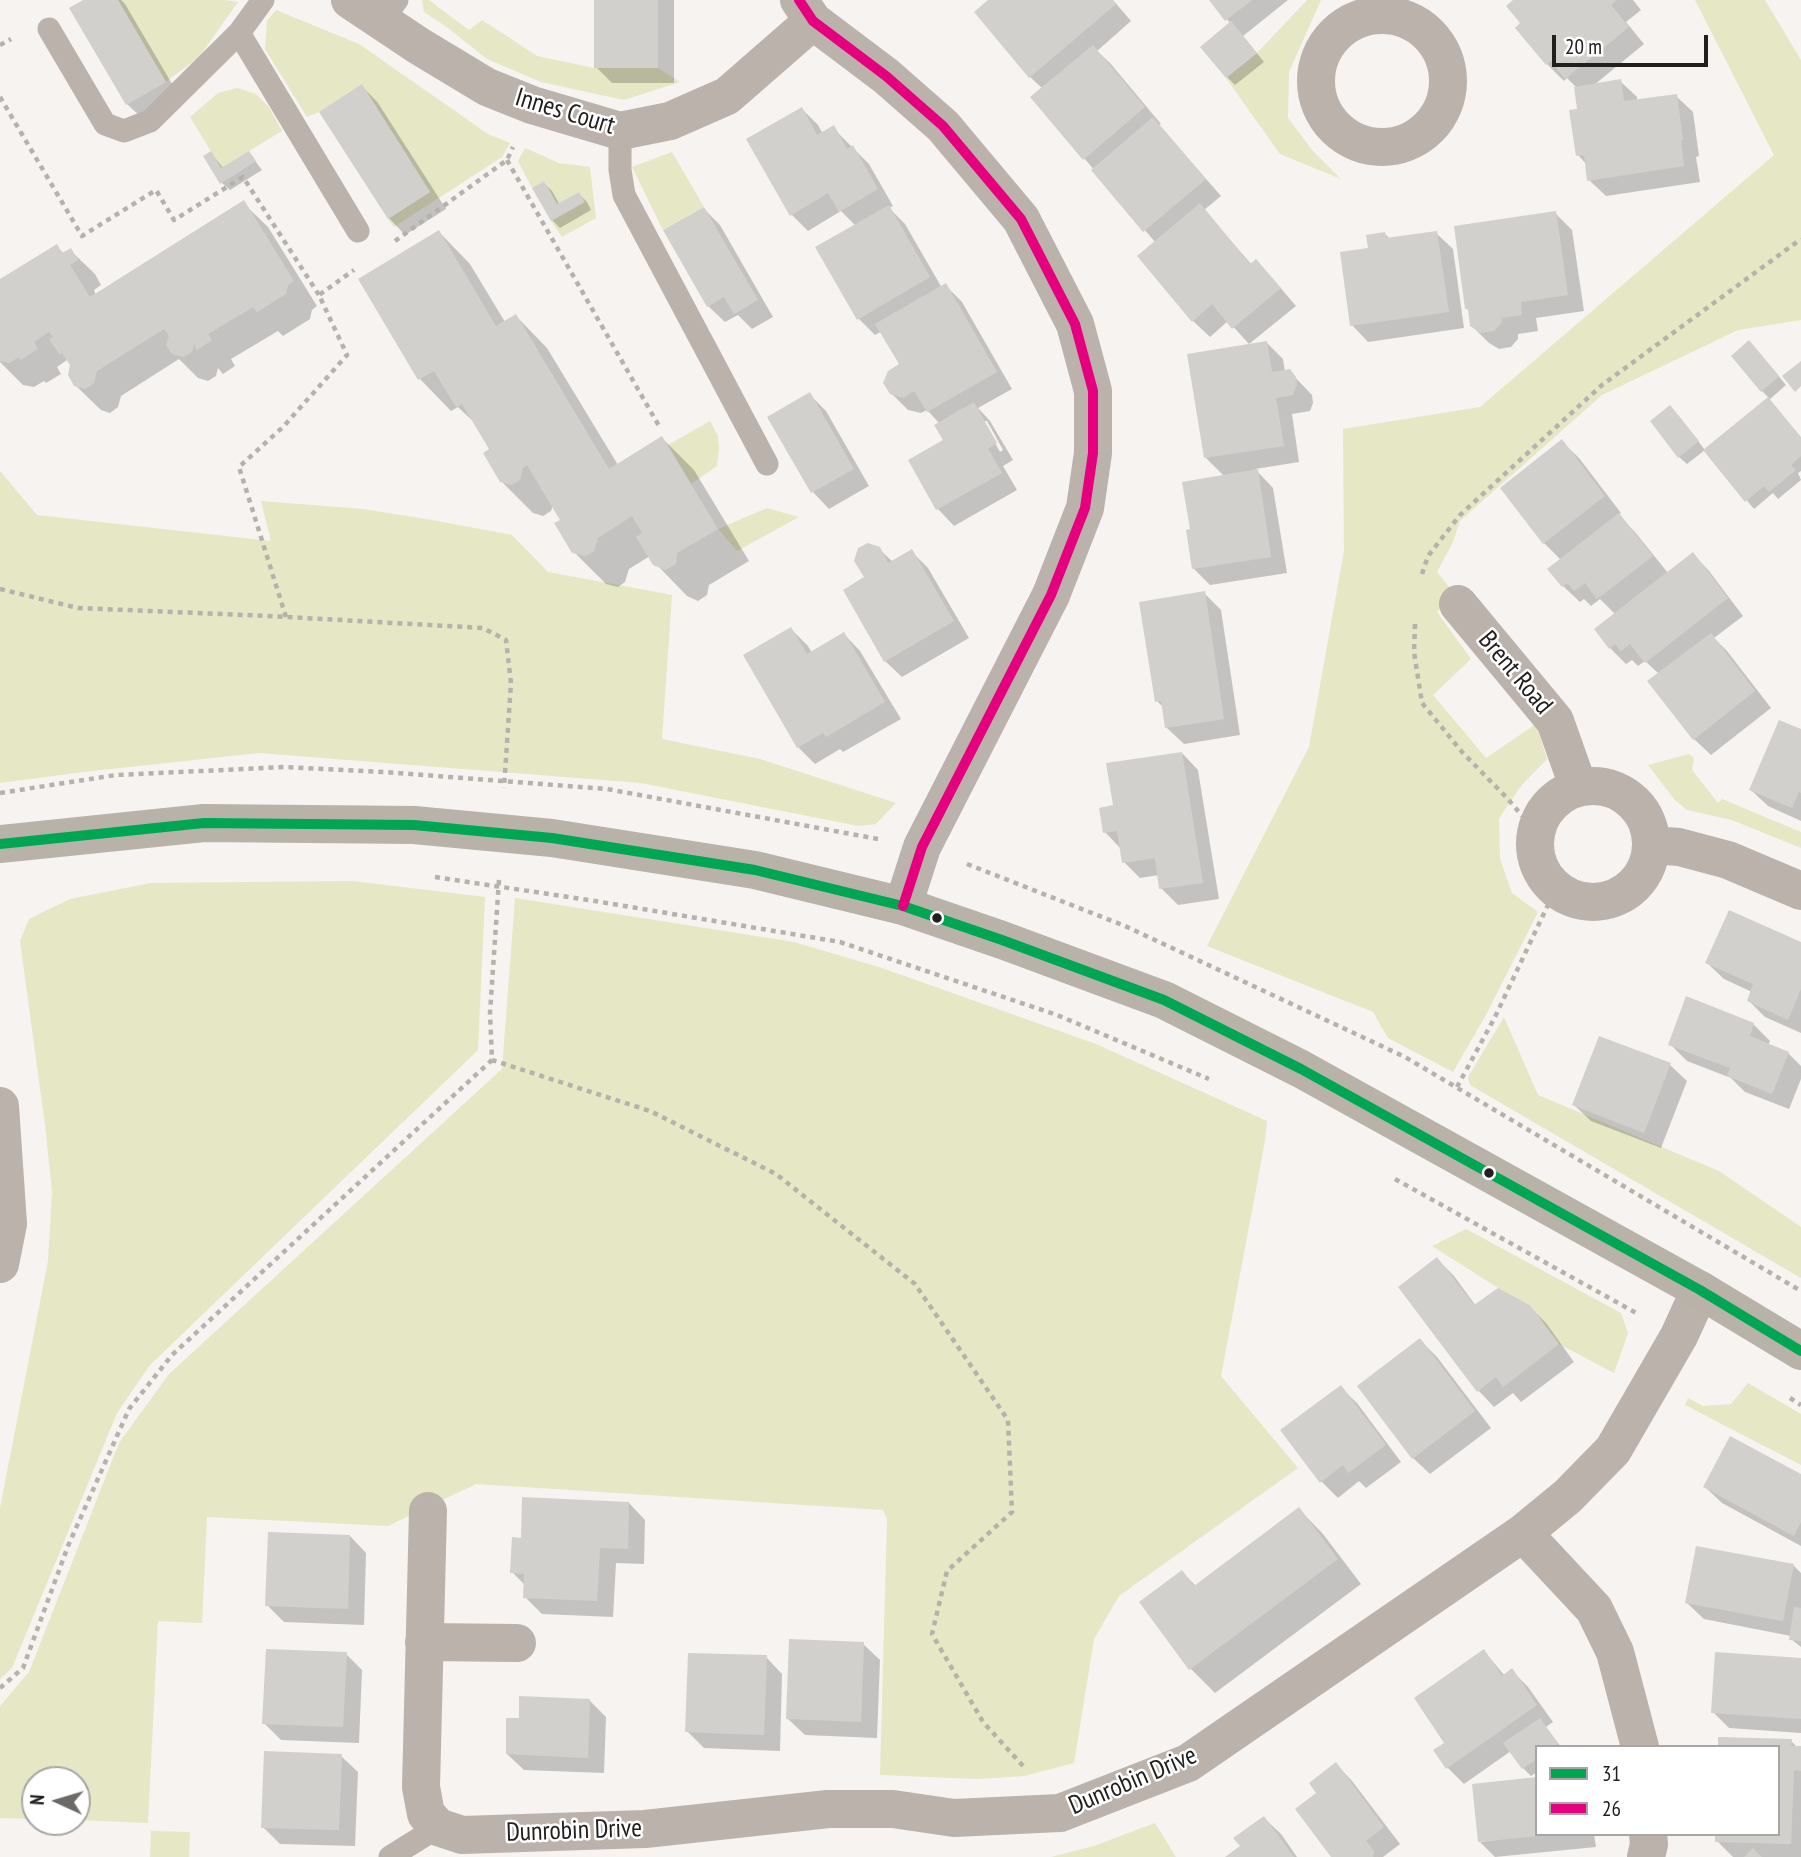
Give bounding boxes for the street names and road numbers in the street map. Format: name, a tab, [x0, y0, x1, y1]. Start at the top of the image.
street label: Innes Court	[511, 82, 619, 142]
street label: Brent Road	[1471, 625, 1559, 721]
street label: Dunrobin Drive	[1064, 1740, 1202, 1822]
street label: Dunrobin Drive	[506, 1813, 642, 1849]

